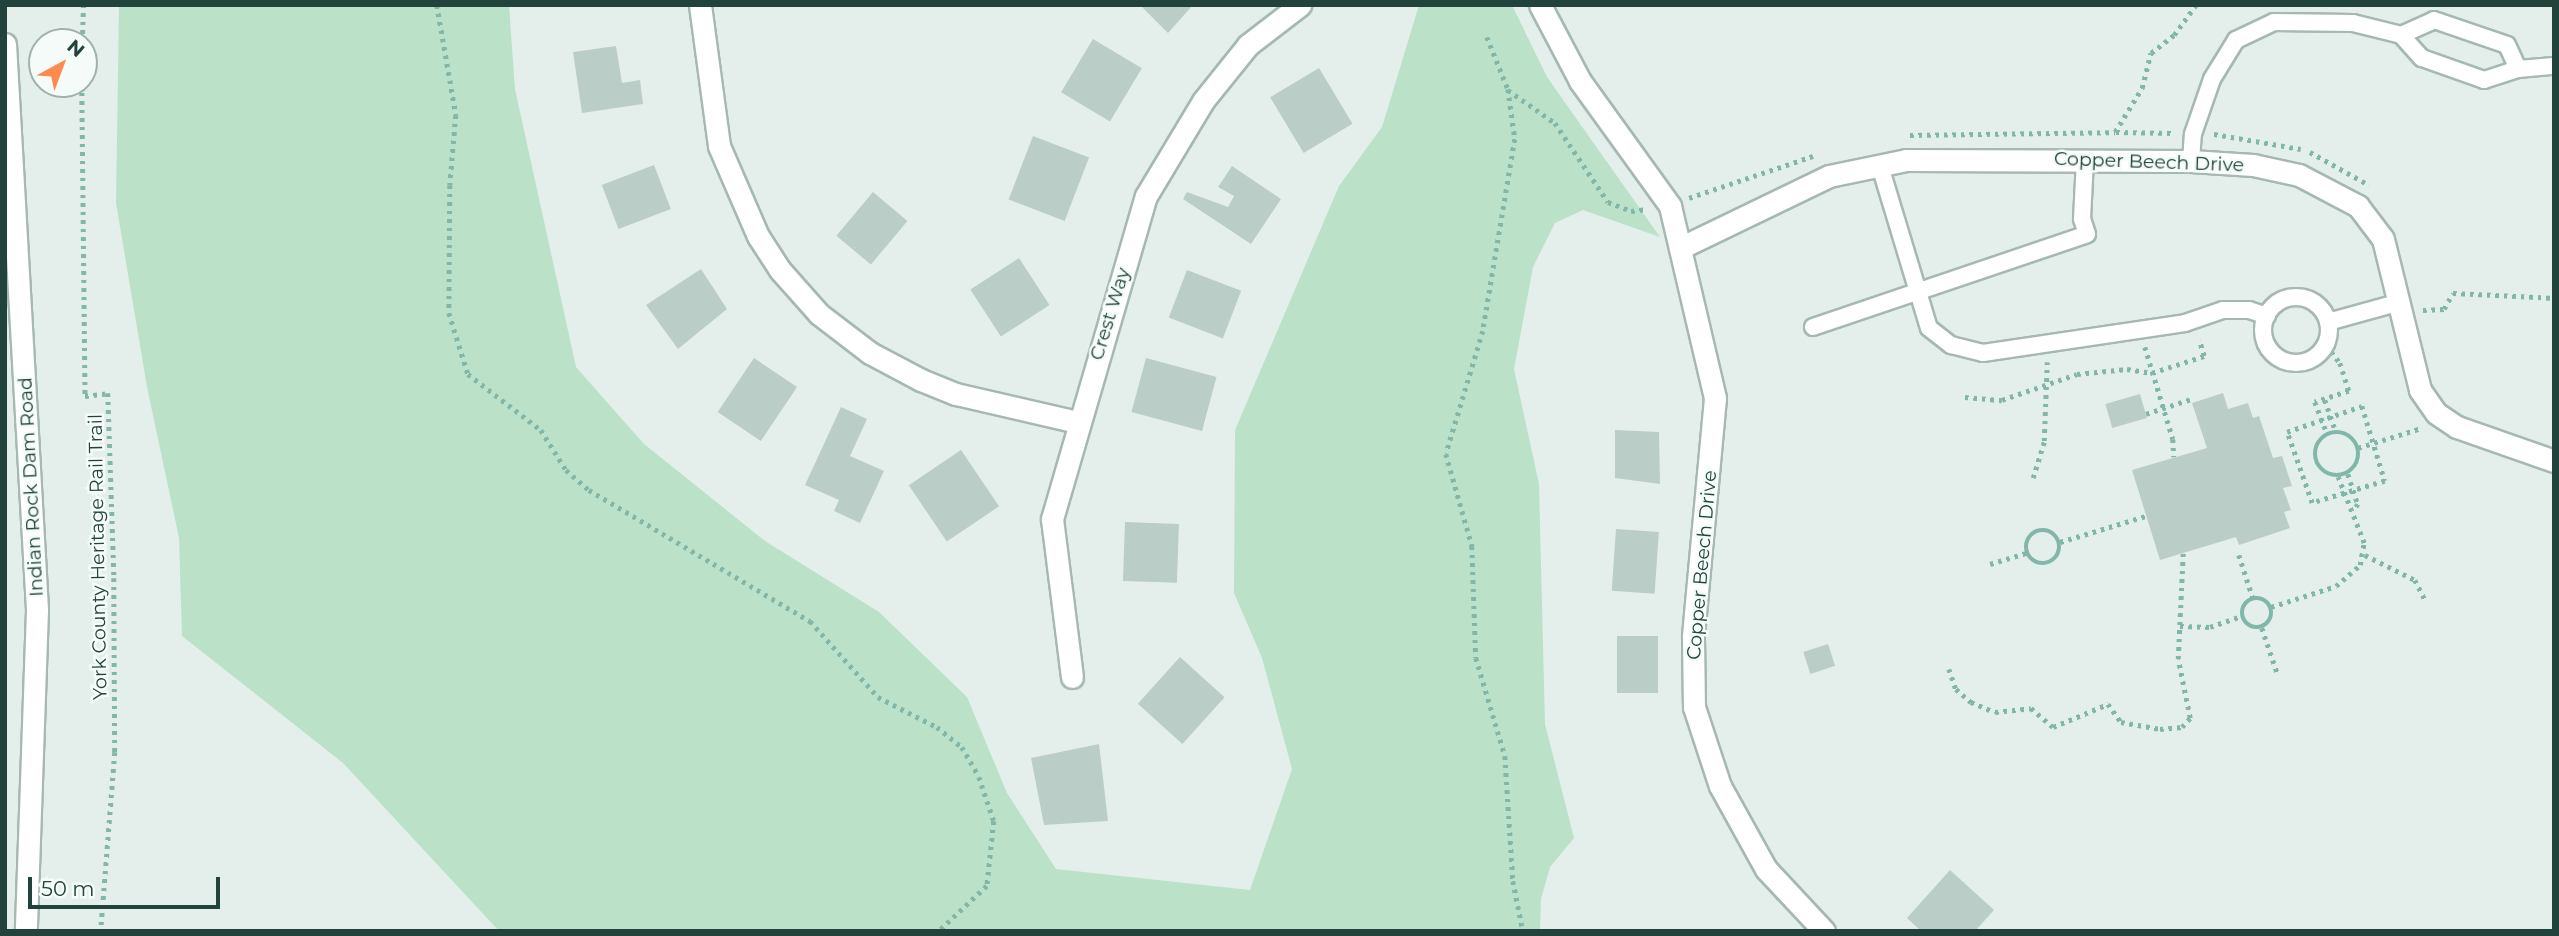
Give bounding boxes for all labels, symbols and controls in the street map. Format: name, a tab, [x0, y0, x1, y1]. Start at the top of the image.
north arrow	[28, 28, 98, 98]
text: N	[62, 35, 89, 62]
street label: Copper Beech Drive	[2054, 147, 2244, 177]
street label: Crest Way	[1085, 265, 1135, 363]
street label: Indian Rock Dam Road	[14, 377, 48, 597]
street label: York County Heritage Rail Trail	[84, 414, 112, 700]
street label: Copper Beech Drive	[1682, 469, 1722, 661]
scale bar	[32, 862, 224, 906]
text: 50 m	[41, 876, 95, 901]

